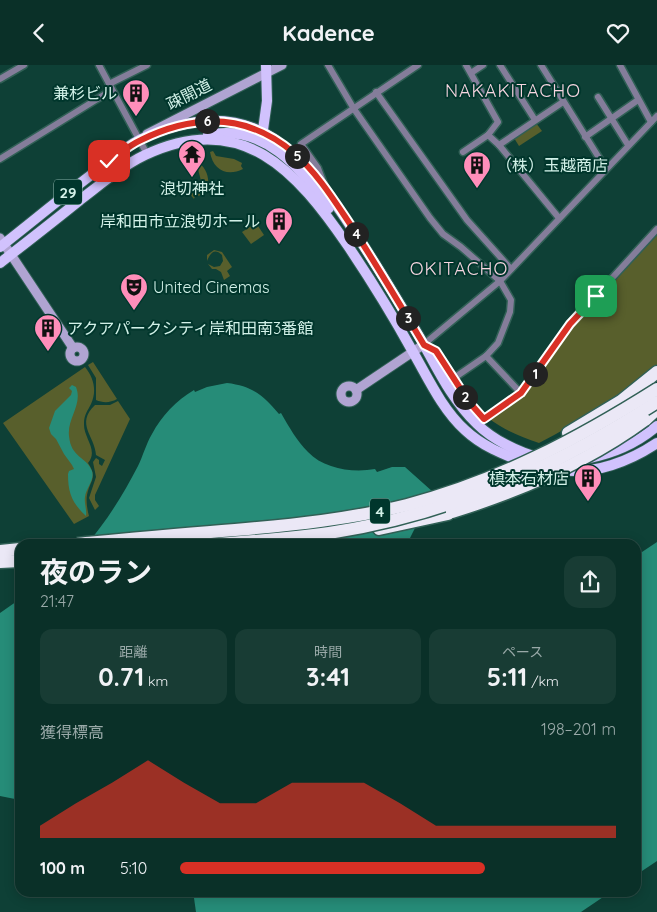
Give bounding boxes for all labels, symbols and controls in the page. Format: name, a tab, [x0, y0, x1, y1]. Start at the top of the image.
icon: back	[25, 19, 53, 47]
text: Kadence	[282, 19, 375, 47]
icon: heart	[604, 19, 632, 47]
street label: 疎開道	[163, 74, 215, 114]
building icon: 兼杉ビル	[121, 78, 151, 117]
district label: NAKAKITACHO	[445, 79, 581, 102]
place label: 兼杉ビル	[53, 83, 117, 103]
pin: 6	[194, 109, 220, 133]
text: 6	[204, 112, 211, 130]
temple icon: 浪切神社	[177, 139, 207, 178]
pin	[88, 140, 130, 182]
pin: 5	[284, 143, 310, 169]
icon: check	[95, 147, 123, 175]
text: 5	[293, 147, 302, 165]
building icon: （株）玉越商店	[462, 150, 492, 189]
place label: （株）玉越商店	[496, 155, 608, 175]
place label: 浪切神社	[160, 178, 224, 198]
road number: 29	[54, 179, 82, 205]
building icon: 岸和田市立浪切ホール	[264, 206, 294, 245]
place label: 岸和田市立浪切ホール	[100, 211, 260, 231]
pin: 4	[344, 221, 368, 247]
text: 4	[352, 225, 361, 243]
district label: OKITACHO	[410, 257, 508, 280]
theatre icon: United Cinemas	[119, 272, 149, 311]
pin	[575, 275, 617, 317]
place label: United Cinemas	[153, 277, 269, 297]
icon: arrive	[582, 282, 610, 310]
pin: 3	[396, 305, 420, 331]
text: 3	[405, 309, 412, 327]
building icon: アクアパークシティ岸和田南3番館	[33, 313, 63, 352]
place label: アクアパークシティ岸和田南3番館	[67, 318, 313, 338]
pin: 1	[522, 361, 548, 387]
text: 1	[533, 365, 538, 383]
pin: 2	[452, 385, 478, 409]
text: 2	[462, 388, 469, 406]
building icon: 槙本石材店	[573, 463, 603, 502]
place label: 槙本石材店	[489, 468, 569, 488]
road number: 4	[370, 499, 390, 523]
text: 夜のラン	[40, 554, 152, 589]
button: share	[564, 556, 616, 608]
text: 21:47	[40, 591, 74, 611]
text: 距離	[119, 643, 147, 661]
text: 時間	[314, 643, 342, 661]
text: ペース	[502, 643, 543, 661]
text: 0.71	[98, 661, 144, 692]
text: 3:41	[306, 661, 350, 692]
text: 5:11	[487, 661, 527, 692]
text: km	[144, 672, 168, 690]
text: /km	[527, 672, 559, 690]
text: 198–201 m	[541, 719, 616, 739]
text: 獲得標高	[40, 722, 104, 742]
text: 100 m	[40, 858, 85, 878]
text: 5:10	[120, 858, 147, 878]

